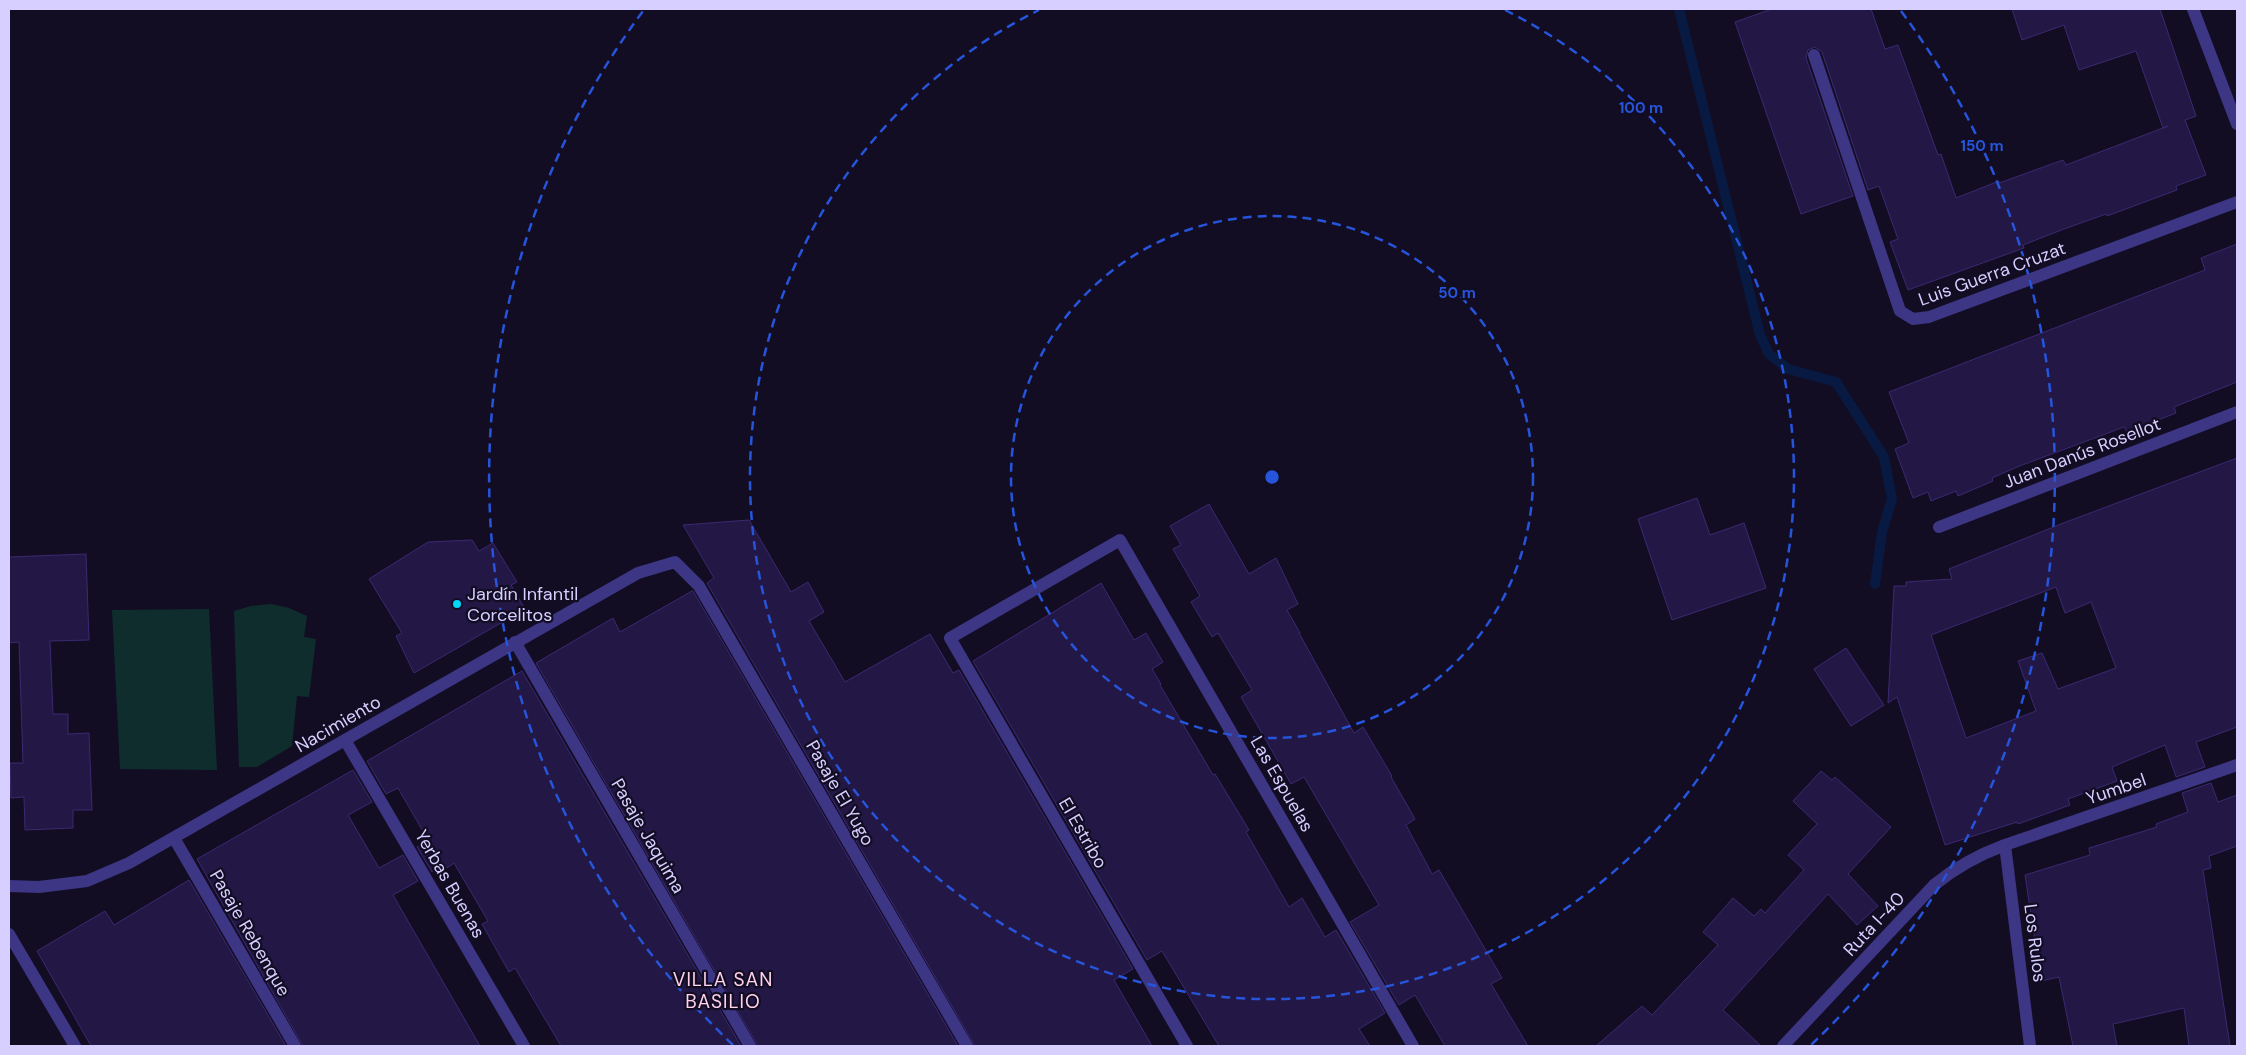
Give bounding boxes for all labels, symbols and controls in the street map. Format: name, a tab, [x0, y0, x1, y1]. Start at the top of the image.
text: 100 m	[1619, 98, 1663, 118]
text: 150 m	[1961, 136, 2004, 156]
street label: Luis Guerra Cruzat	[1915, 236, 2069, 312]
text: 50 m	[1438, 283, 1476, 303]
street label: Juan Danús Rosellot	[2000, 412, 2164, 494]
centre of rings	[1263, 468, 1281, 486]
place label: Jardín Infantil Corcelitos	[467, 582, 578, 627]
marker: Jardín Infantil Corcelitos	[451, 598, 463, 610]
street label: Nacimiento	[291, 690, 385, 758]
street label: Las Espuelas	[1245, 732, 1319, 836]
street label: Pasaje El Yugo	[800, 736, 880, 850]
street label: Yumbel	[2083, 768, 2149, 810]
street label: Pasaje Jaquima	[605, 774, 691, 898]
street label: El Estribo	[1053, 793, 1113, 873]
street label: Yerbas Buenas	[409, 826, 491, 942]
street label: Pasaje Rebenque	[204, 865, 296, 1001]
street label: Ruta I-40	[1838, 887, 1910, 961]
street label: Los Rulos	[2018, 903, 2052, 983]
district label: VILLA SAN BASILIO	[673, 967, 773, 1014]

